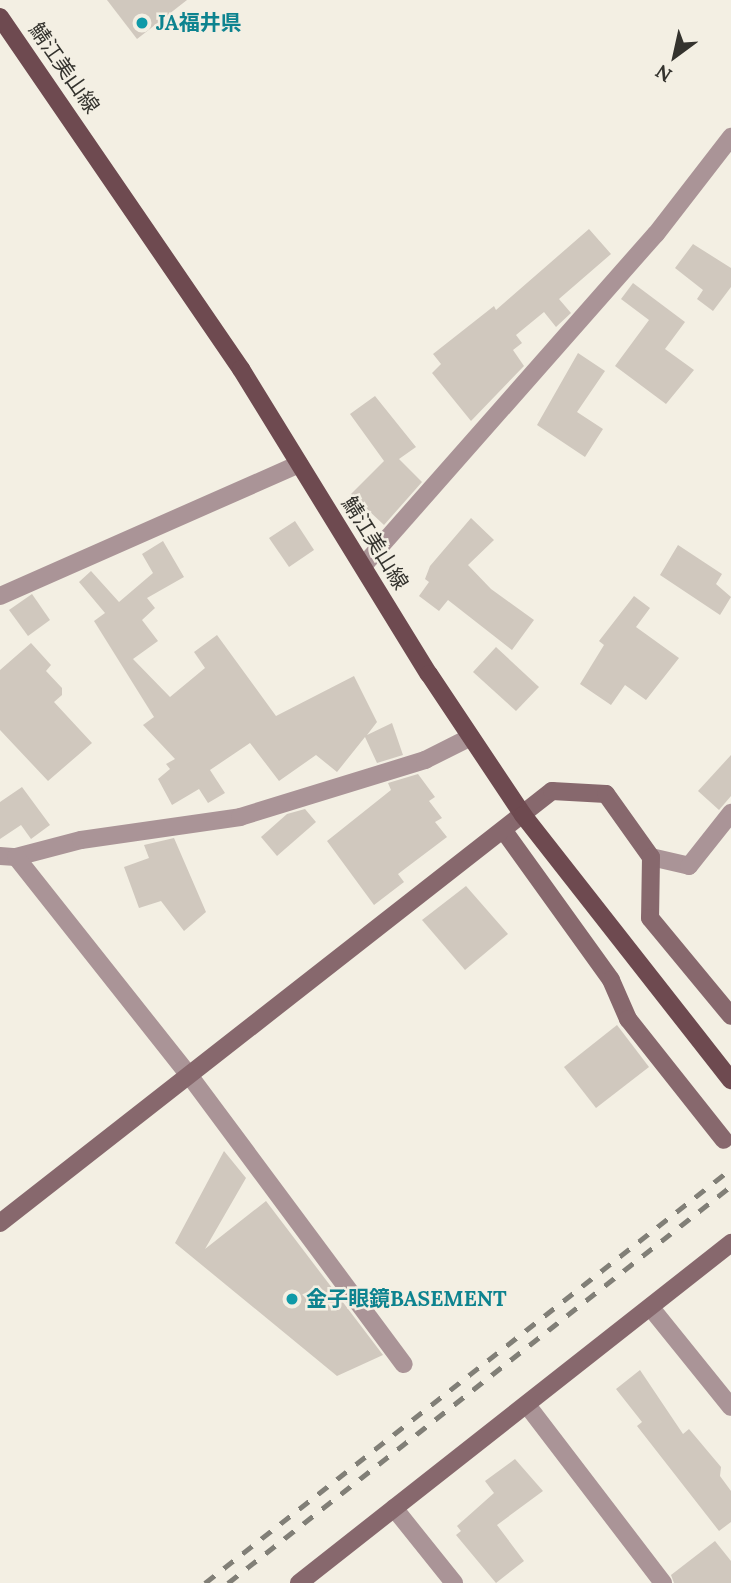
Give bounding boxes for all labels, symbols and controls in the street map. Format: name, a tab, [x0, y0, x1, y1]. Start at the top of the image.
place label: JA福井県	[156, 10, 242, 36]
marker: JA福井県	[134, 15, 150, 31]
street label: 鯖江美山線	[24, 18, 104, 118]
north arrow	[640, 21, 710, 91]
text: N	[651, 60, 676, 88]
street label: 鯖江美山線	[336, 492, 414, 594]
place label: 金子眼鏡BASEMENT	[306, 1286, 507, 1312]
marker: 金子眼鏡BASEMENT	[284, 1291, 300, 1307]

